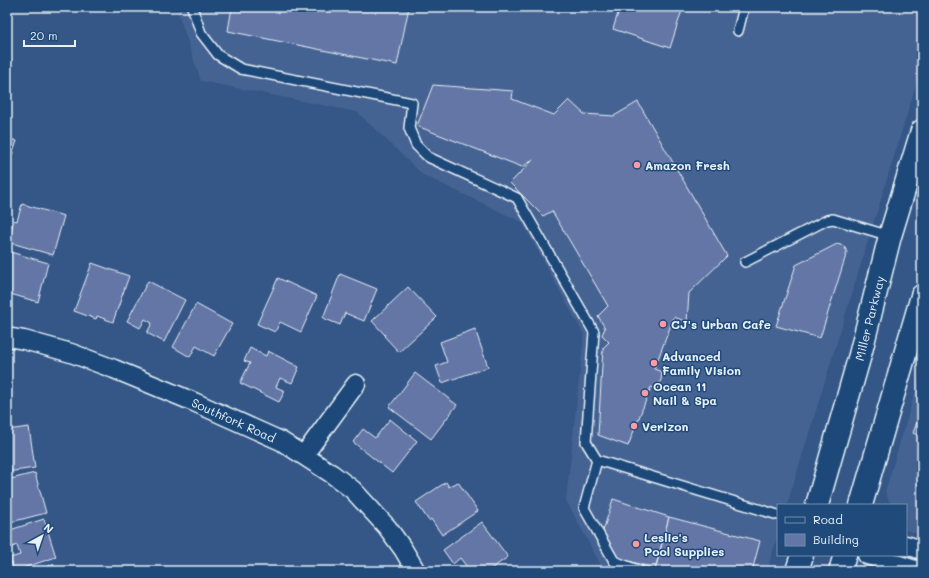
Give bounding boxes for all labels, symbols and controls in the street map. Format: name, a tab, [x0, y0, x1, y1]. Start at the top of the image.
scale bar	[24, 22, 75, 48]
text: 20 m	[30, 27, 58, 43]
place label: Amazon Fresh	[645, 157, 730, 173]
marker: Amazon Fresh	[632, 160, 642, 170]
street label: Miller Parkway	[851, 274, 888, 362]
place label: CJ's Urban Cafe	[671, 316, 771, 332]
marker: CJ's Urban Cafe	[658, 319, 668, 329]
place label: Advanced Family Vision	[662, 348, 741, 378]
marker: Advanced Family Vision	[649, 358, 659, 368]
place label: Ocean 11 Nail & Spa	[653, 378, 717, 408]
marker: Ocean 11 Nail & Spa	[640, 388, 650, 398]
street label: Southfork Road	[189, 394, 279, 446]
place label: Verizon	[642, 418, 688, 434]
marker: Verizon	[629, 421, 639, 431]
legend	[777, 504, 907, 556]
text: Road	[813, 511, 843, 527]
north arrow	[22, 516, 62, 556]
text: N	[41, 520, 57, 536]
place label: Leslie's Pool Supplies	[644, 529, 724, 559]
text: Building	[813, 531, 859, 547]
marker: Leslie's Pool Supplies	[631, 539, 641, 549]

